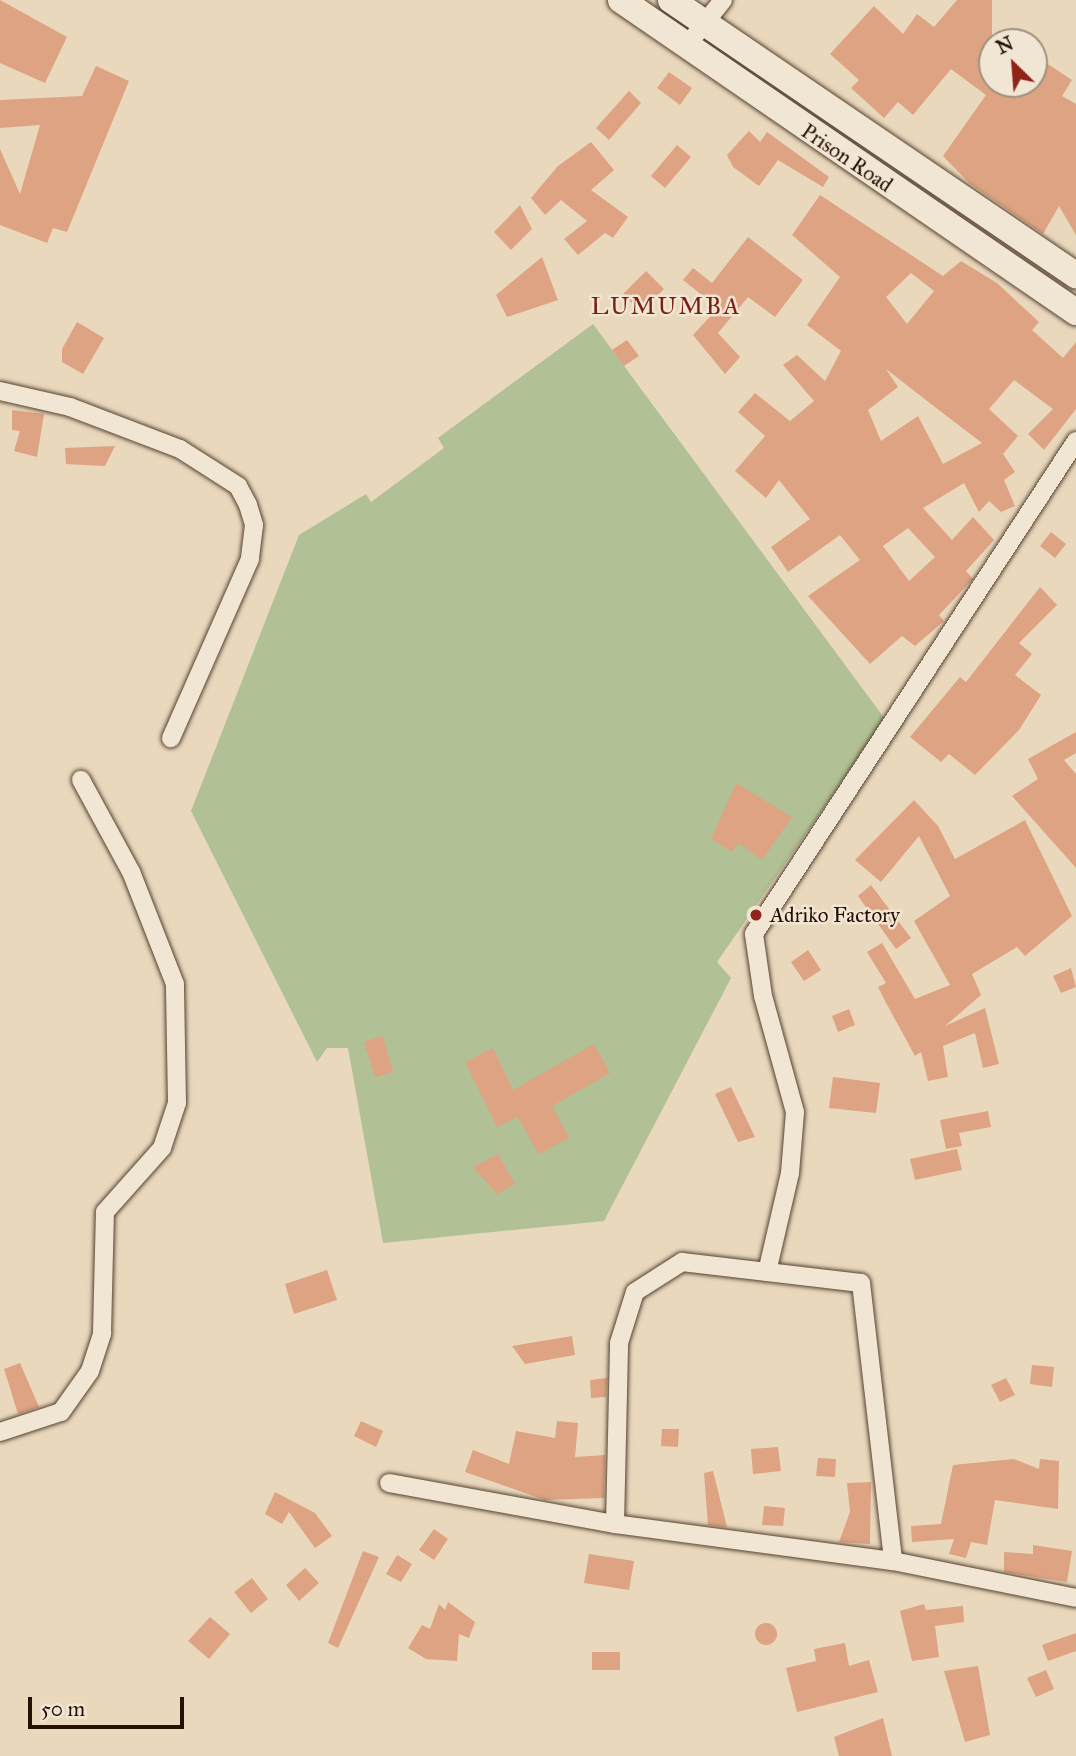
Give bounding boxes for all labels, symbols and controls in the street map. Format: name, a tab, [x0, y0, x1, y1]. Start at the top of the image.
north arrow	[978, 28, 1048, 98]
text: N	[993, 31, 1017, 59]
street label: Prison Road	[797, 118, 897, 198]
district label: LUMUMBA	[592, 293, 740, 321]
place label: Adriko Factory	[770, 902, 900, 928]
marker: Adriko Factory	[748, 907, 764, 923]
scale bar	[32, 1682, 187, 1726]
text: 50 m	[41, 1696, 85, 1722]

